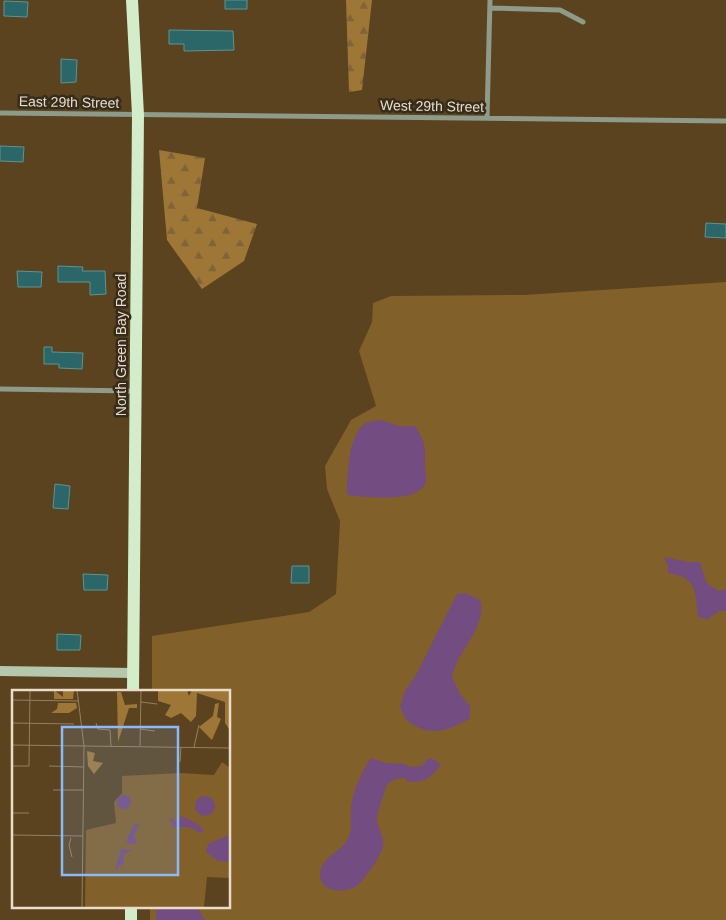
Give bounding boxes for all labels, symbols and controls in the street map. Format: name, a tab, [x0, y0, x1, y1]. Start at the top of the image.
street label: East 29th Street	[19, 93, 119, 111]
street label: West 29th Street	[380, 97, 484, 115]
street label: North Green Bay Road	[113, 274, 129, 416]
inset map	[12, 690, 230, 908]

